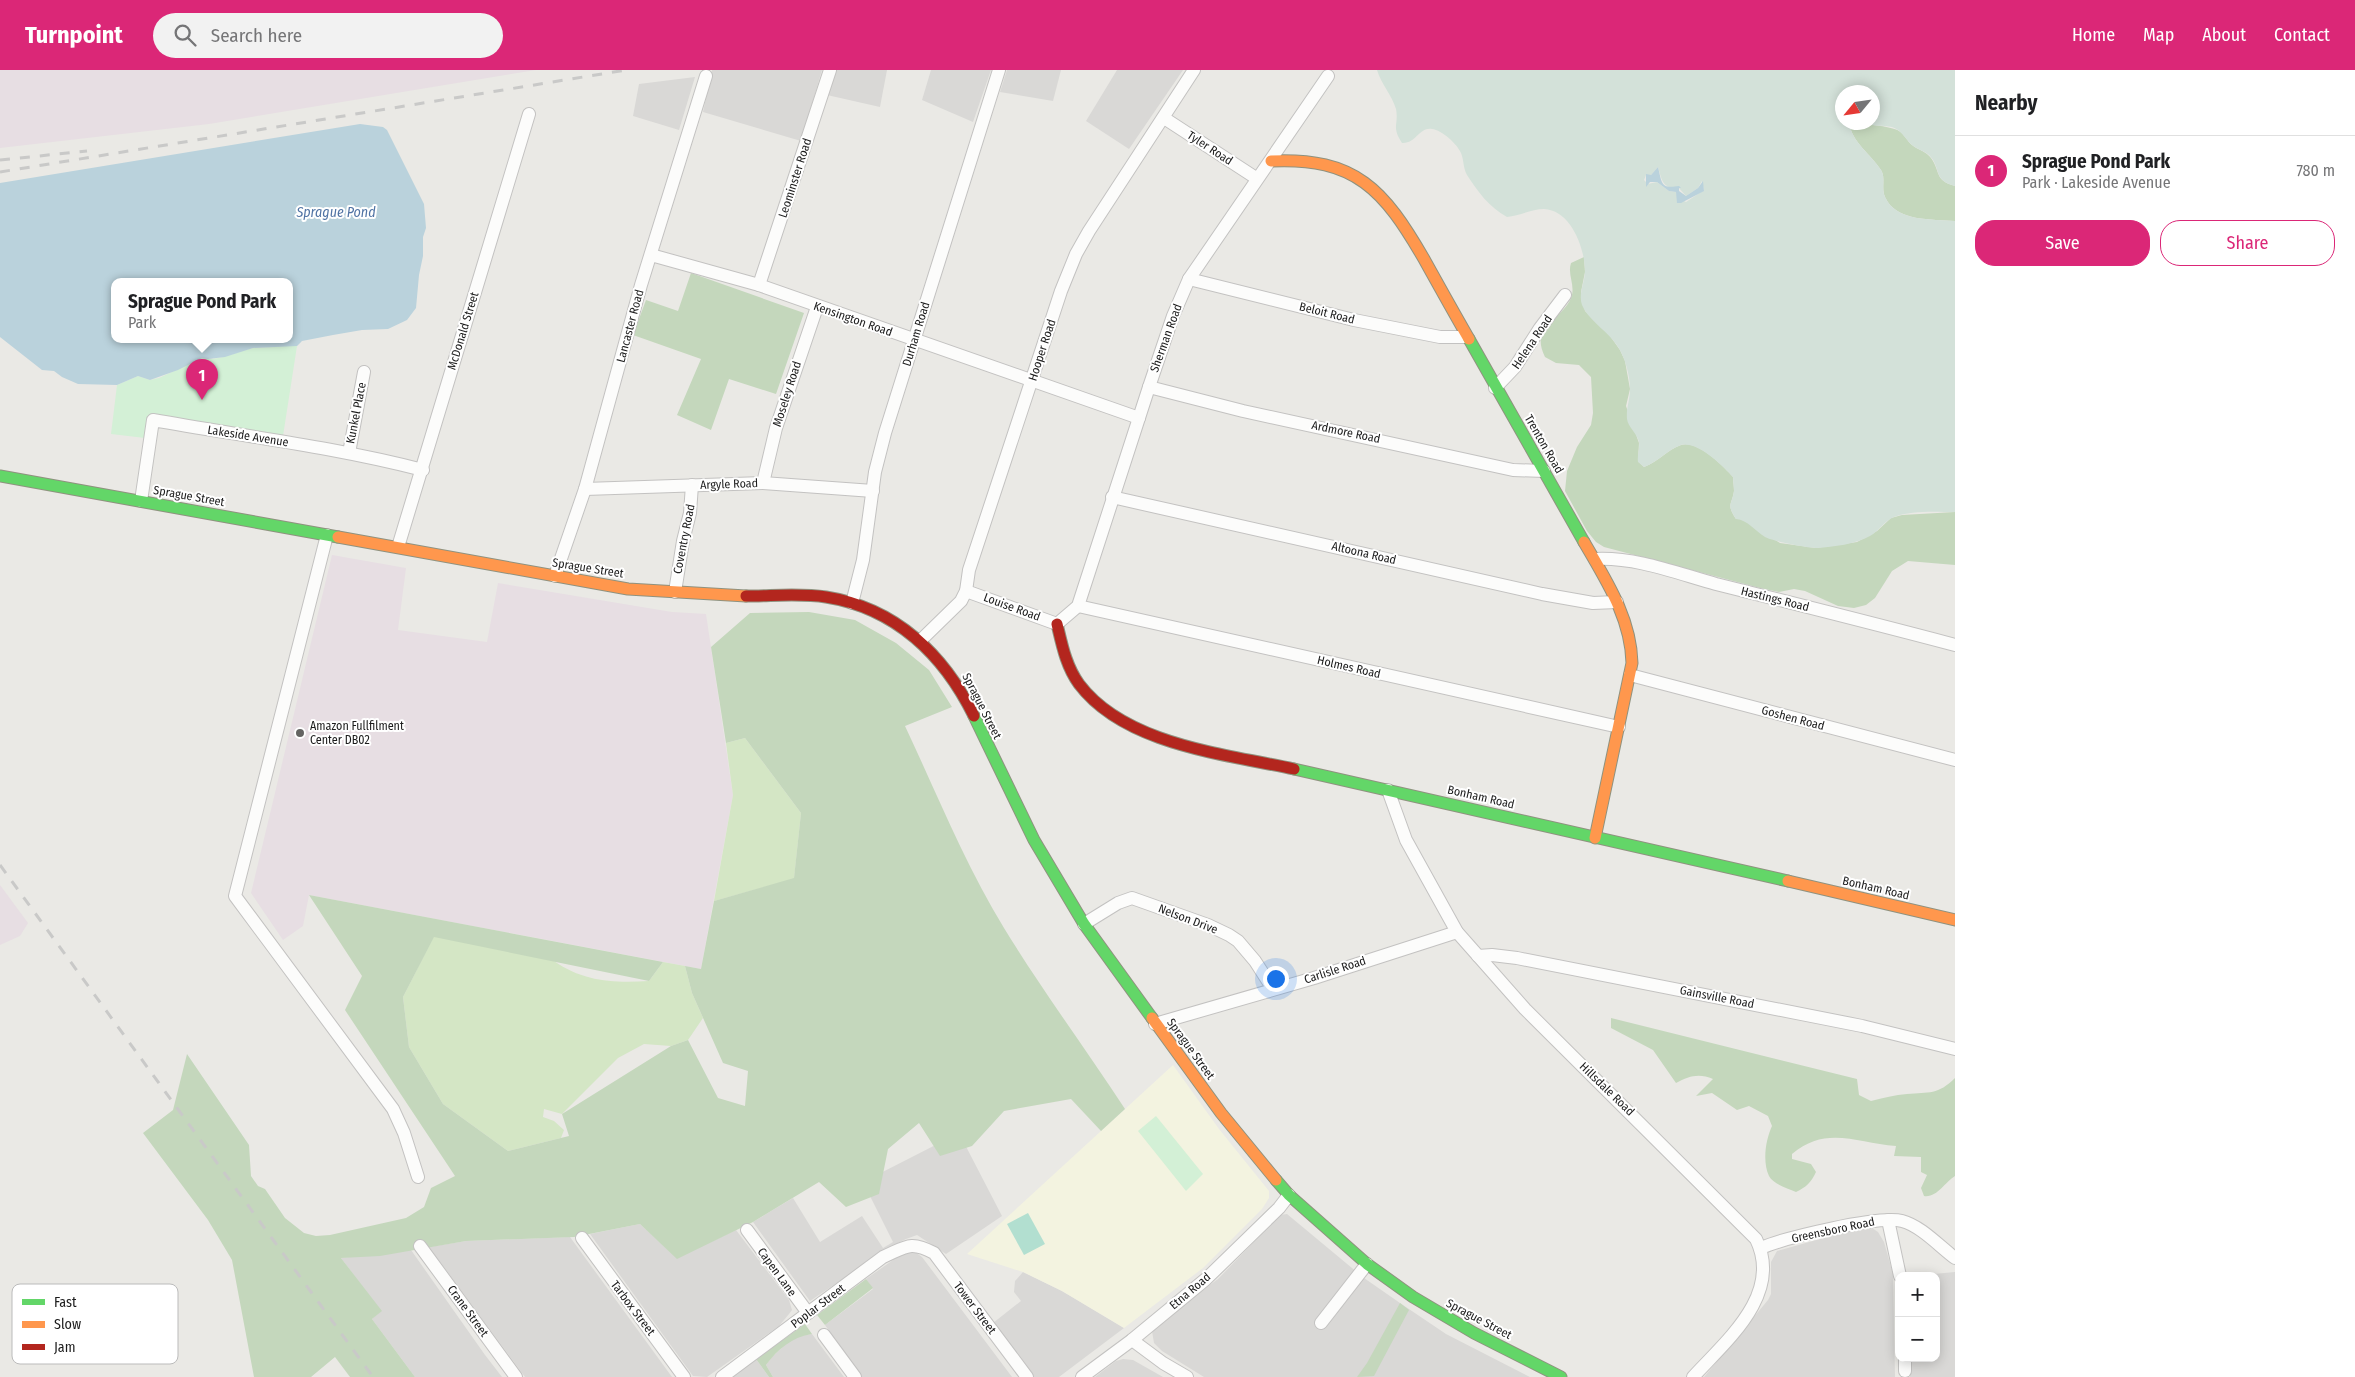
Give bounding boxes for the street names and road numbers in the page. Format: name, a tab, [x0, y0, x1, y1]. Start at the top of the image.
street label: Tyler Road	[1185, 128, 1235, 168]
street label: Leominster Road	[776, 137, 814, 219]
street label: Lancaster Road	[614, 288, 646, 364]
street label: McDonald Street	[444, 290, 482, 372]
street label: Kensington Road	[812, 299, 894, 339]
street label: Beloit Road	[1298, 299, 1356, 327]
street label: Durham Road	[900, 300, 932, 368]
street label: Sherman Road	[1147, 302, 1185, 374]
street label: Helena Road	[1509, 312, 1555, 372]
street label: Hooper Road	[1025, 317, 1059, 383]
street label: Moseley Road	[770, 360, 804, 428]
street label: Kunkel Place	[343, 381, 369, 445]
street label: Trenton Road	[1522, 412, 1566, 476]
street label: Ardmore Road	[1310, 418, 1382, 446]
street label: Lakeside Avenue	[206, 423, 290, 449]
street label: Argyle Road	[700, 476, 758, 492]
street label: Sprague Street	[152, 483, 226, 509]
street label: Coventry Road	[670, 503, 698, 575]
street label: Altoona Road	[1330, 539, 1398, 567]
street label: Sprague Street	[551, 555, 625, 581]
street label: Hastings Road	[1739, 584, 1811, 614]
street label: Louise Road	[982, 590, 1042, 624]
street label: Holmes Road	[1316, 653, 1382, 681]
street label: Sprague Street	[959, 671, 1005, 741]
street label: Goshen Road	[1760, 703, 1826, 733]
street label: Bonham Road	[1446, 782, 1516, 812]
street label: Bonham Road	[1841, 873, 1911, 903]
street label: Nelson Drive	[1156, 901, 1220, 937]
street label: Carlisle Road	[1302, 953, 1368, 987]
street label: Gainsville Road	[1679, 983, 1755, 1011]
street label: Sprague Street	[1164, 1016, 1218, 1082]
street label: Hillsdale Road	[1577, 1059, 1637, 1119]
street label: Greensboro Road	[1790, 1214, 1876, 1246]
street label: Capen Lane	[755, 1245, 799, 1299]
street label: Etna Road	[1167, 1270, 1213, 1312]
street label: Tarbox Street	[608, 1278, 658, 1338]
street label: Tower Street	[951, 1279, 999, 1337]
street label: Poplar Street	[788, 1281, 848, 1331]
street label: Crane Street	[445, 1283, 491, 1340]
street label: Sprague Street	[1444, 1296, 1514, 1342]

